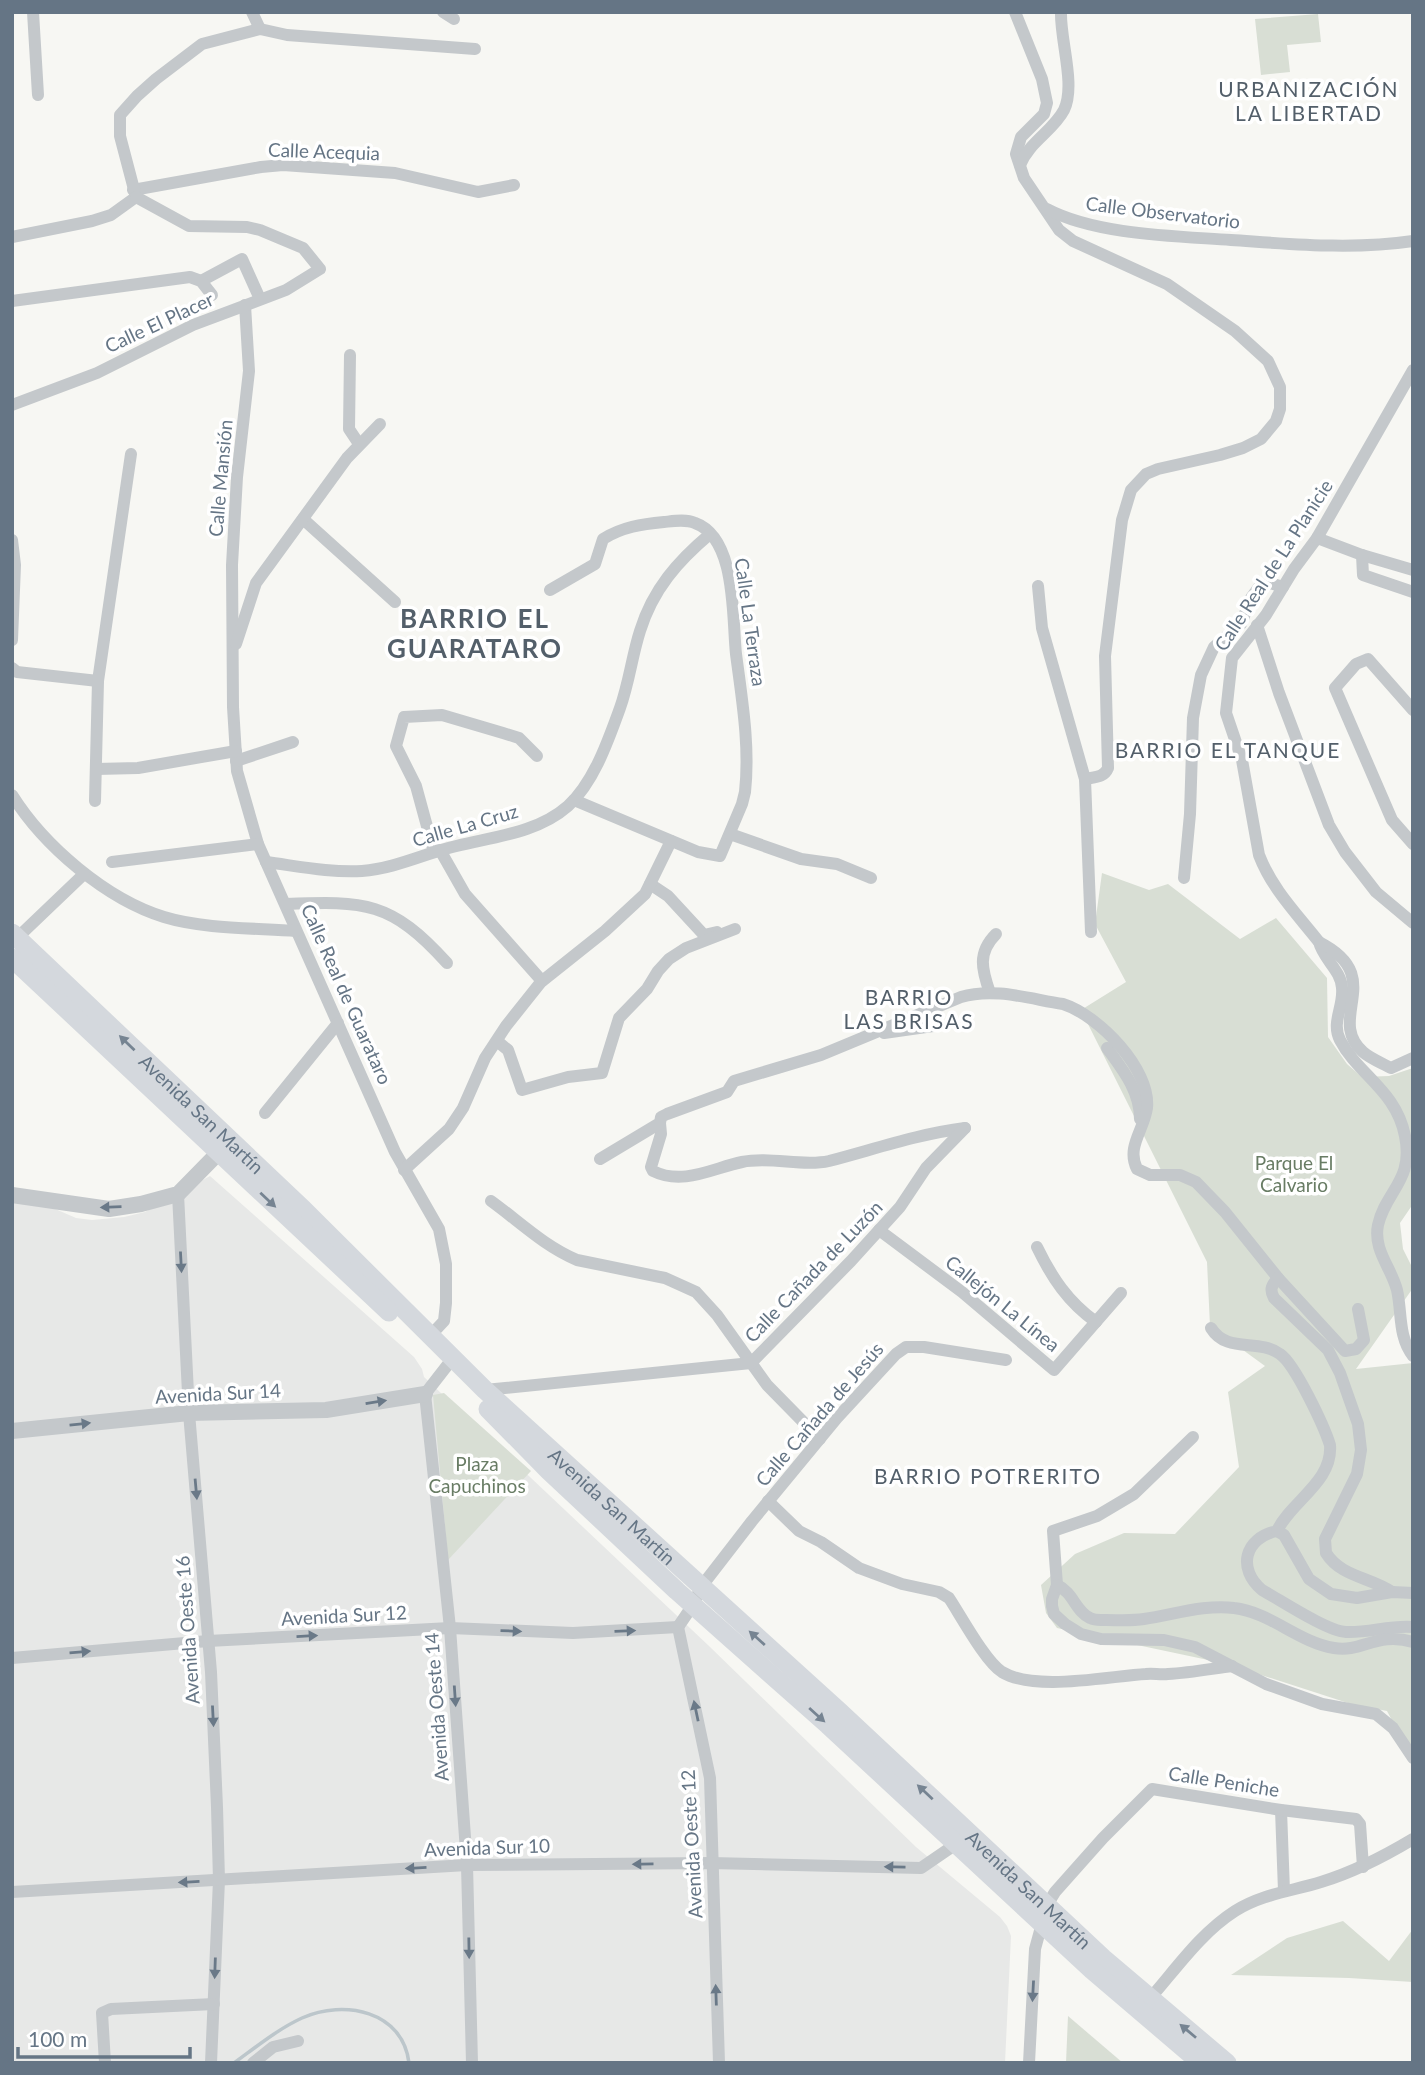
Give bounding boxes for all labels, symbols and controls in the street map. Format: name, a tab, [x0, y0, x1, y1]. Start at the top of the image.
district label: URBANIZACIÓN LA LIBERTAD	[1218, 76, 1400, 125]
street label: Calle Acequia	[268, 138, 380, 164]
street label: Calle Observatorio	[1084, 191, 1242, 233]
street label: Calle El Placer	[101, 287, 217, 357]
street label: Calle Mansión	[203, 418, 237, 538]
street label: Calle Real de La Planicie	[1209, 475, 1337, 655]
street label: Calle La Terraza	[731, 556, 771, 688]
district label: BARRIO EL GUARATARO	[387, 602, 563, 664]
district label: BARRIO EL TANQUE	[1115, 737, 1341, 762]
street label: Calle La Cruz	[410, 799, 520, 851]
street label: Calle Real de Guarataro	[297, 900, 397, 1088]
district label: BARRIO LAS BRISAS	[843, 984, 975, 1033]
one-way arrow	[119, 1035, 136, 1051]
street label: Avenida San Martín	[135, 1049, 269, 1178]
park label: Parque El Calvario	[1255, 1151, 1333, 1196]
one-way arrow	[259, 1192, 276, 1208]
street label: Calle Cañada de Luzón	[739, 1195, 887, 1347]
one-way arrow	[100, 1202, 122, 1213]
street label: Callejón La Línea	[941, 1250, 1065, 1356]
one-way arrow	[176, 1251, 187, 1273]
street label: Calle Cañada de Jesús	[750, 1337, 888, 1491]
street label: Avenida Sur 14	[155, 1378, 281, 1408]
one-way arrow	[365, 1396, 387, 1407]
one-way arrow	[69, 1419, 91, 1430]
street label: Avenida San Martín	[544, 1442, 681, 1569]
park label: Plaza Capuchinos	[428, 1452, 526, 1497]
district label: BARRIO POTRERITO	[874, 1463, 1102, 1488]
one-way arrow	[191, 1478, 202, 1500]
street label: Avenida Oeste 16	[170, 1555, 204, 1705]
street label: Avenida Sur 12	[281, 1600, 407, 1630]
one-way arrow	[500, 1625, 522, 1636]
one-way arrow	[614, 1625, 636, 1636]
one-way arrow	[296, 1630, 318, 1641]
one-way arrow	[749, 1631, 766, 1647]
street label: Avenida Oeste 14	[419, 1632, 453, 1782]
one-way arrow	[69, 1646, 91, 1657]
one-way arrow	[450, 1686, 461, 1708]
one-way arrow	[690, 1700, 701, 1722]
one-way arrow	[207, 1705, 218, 1727]
one-way arrow	[808, 1707, 825, 1723]
street label: Calle Peniche	[1167, 1761, 1281, 1801]
street label: Avenida Oeste 12	[676, 1769, 706, 1919]
one-way arrow	[916, 1784, 934, 1800]
street label: Avenida San Martín	[962, 1825, 1097, 1953]
street label: Avenida Sur 10	[424, 1833, 550, 1861]
one-way arrow	[632, 1858, 654, 1869]
one-way arrow	[884, 1862, 906, 1873]
one-way arrow	[405, 1863, 427, 1874]
one-way arrow	[177, 1877, 199, 1888]
one-way arrow	[463, 1937, 475, 1959]
one-way arrow	[210, 1957, 221, 1979]
one-way arrow	[1027, 1980, 1038, 2002]
one-way arrow	[711, 1983, 722, 2005]
scale bar	[18, 2016, 189, 2060]
one-way arrow	[1180, 2023, 1198, 2038]
text: 100 m	[28, 2026, 87, 2051]

